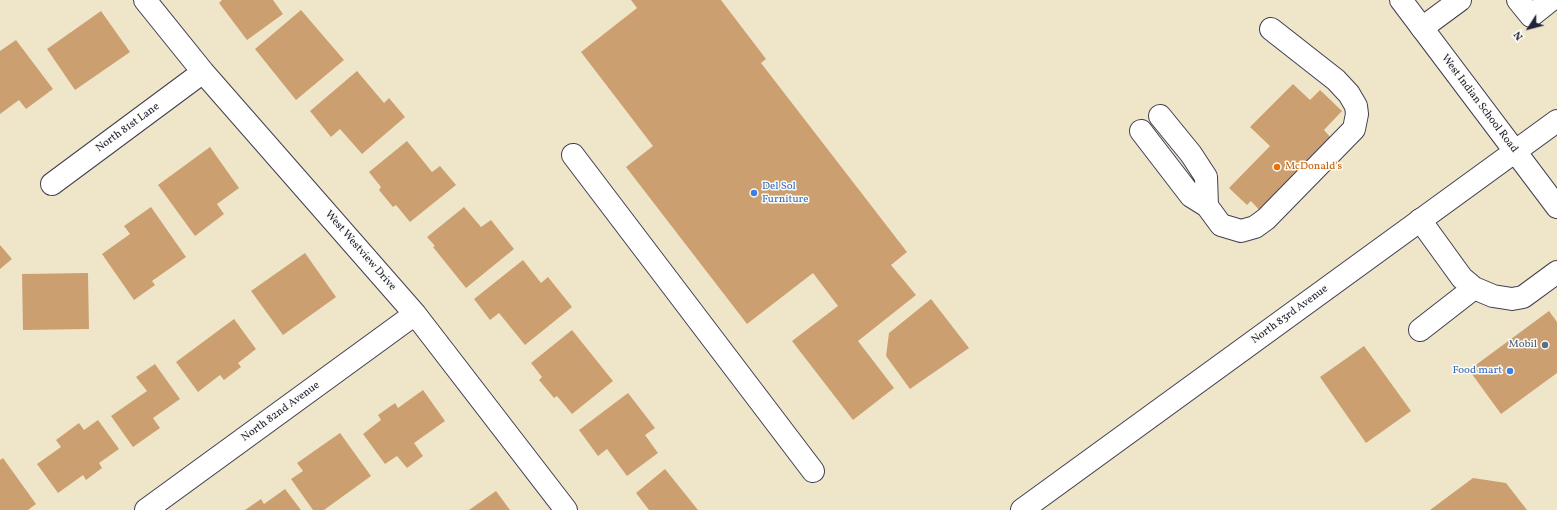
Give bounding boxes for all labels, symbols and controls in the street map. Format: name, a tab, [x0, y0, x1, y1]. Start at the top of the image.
north arrow	[1509, 8, 1549, 48]
text: N	[1510, 28, 1527, 43]
street label: West Indian School Road	[1438, 52, 1520, 156]
street label: North 81st Lane	[94, 101, 162, 155]
place label: McDonald's	[1285, 160, 1342, 174]
marker: McDonald's	[1272, 162, 1282, 172]
place label: Del Sol Furniture	[762, 180, 808, 206]
marker: Del Sol Furniture	[749, 188, 759, 198]
street label: West Westview Drive	[322, 208, 398, 294]
street label: North 83rd Avenue	[1249, 283, 1331, 347]
place label: Mobil	[1509, 338, 1537, 352]
marker: Mobil	[1540, 340, 1550, 350]
place label: Food mart	[1453, 364, 1502, 378]
marker: Food mart	[1505, 366, 1515, 376]
street label: North 82nd Avenue	[239, 379, 323, 445]

